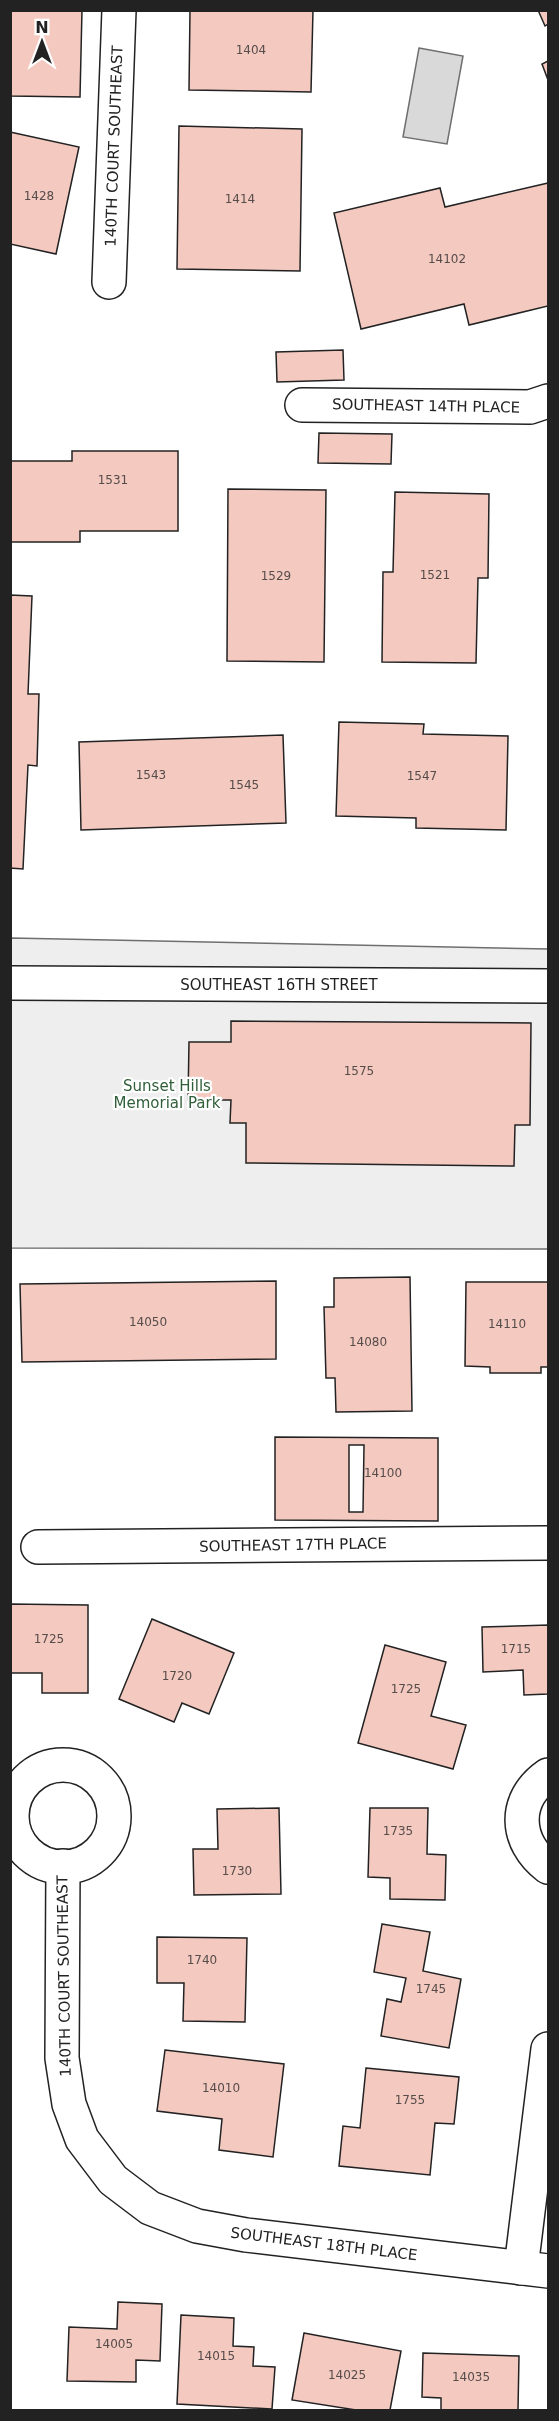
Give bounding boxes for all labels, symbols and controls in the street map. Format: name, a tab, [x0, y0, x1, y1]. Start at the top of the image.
north arrow	[12, 12, 72, 72]
text: N	[35, 18, 49, 37]
house number: 1404	[236, 43, 266, 57]
street label: 140TH COURT SOUTHEAST	[101, 44, 127, 247]
house number: 1428	[24, 189, 54, 203]
house number: 1414	[225, 192, 255, 206]
house number: 14102	[428, 252, 466, 266]
street label: SOUTHEAST 14TH PLACE	[332, 395, 520, 417]
house number: 1531	[98, 473, 128, 487]
house number: 1521	[420, 568, 450, 582]
house number: 1529	[261, 569, 291, 583]
house number: 1543	[136, 768, 166, 782]
house number: 1547	[407, 769, 437, 783]
house number: 1545	[229, 778, 259, 792]
street label: SOUTHEAST 16TH STREET	[180, 976, 379, 994]
house number: 1575	[344, 1064, 374, 1078]
park label: Sunset Hills Memorial Park	[114, 1077, 221, 1112]
house number: 14050	[129, 1315, 167, 1329]
house number: 14110	[488, 1317, 526, 1331]
house number: 14080	[349, 1335, 387, 1349]
house number: 14100	[364, 1466, 402, 1480]
street label: SOUTHEAST 17TH PLACE	[199, 1534, 387, 1556]
house number: 1725	[34, 1632, 64, 1646]
house number: 1715	[501, 1642, 531, 1656]
house number: 1720	[162, 1669, 192, 1683]
house number: 1725	[391, 1682, 421, 1696]
house number: 1735	[383, 1824, 413, 1838]
house number: 1730	[222, 1864, 252, 1878]
street label: 140TH COURT SOUTHEAST	[53, 1874, 75, 2077]
house number: 1740	[187, 1953, 217, 1967]
house number: 1745	[416, 1982, 446, 1996]
house number: 14010	[202, 2081, 240, 2095]
house number: 1755	[395, 2093, 425, 2107]
street label: SOUTHEAST 18TH PLACE	[230, 2224, 418, 2264]
house number: 14005	[95, 2337, 133, 2351]
house number: 14015	[197, 2349, 235, 2363]
house number: 14025	[328, 2368, 366, 2382]
house number: 14035	[452, 2370, 490, 2384]

